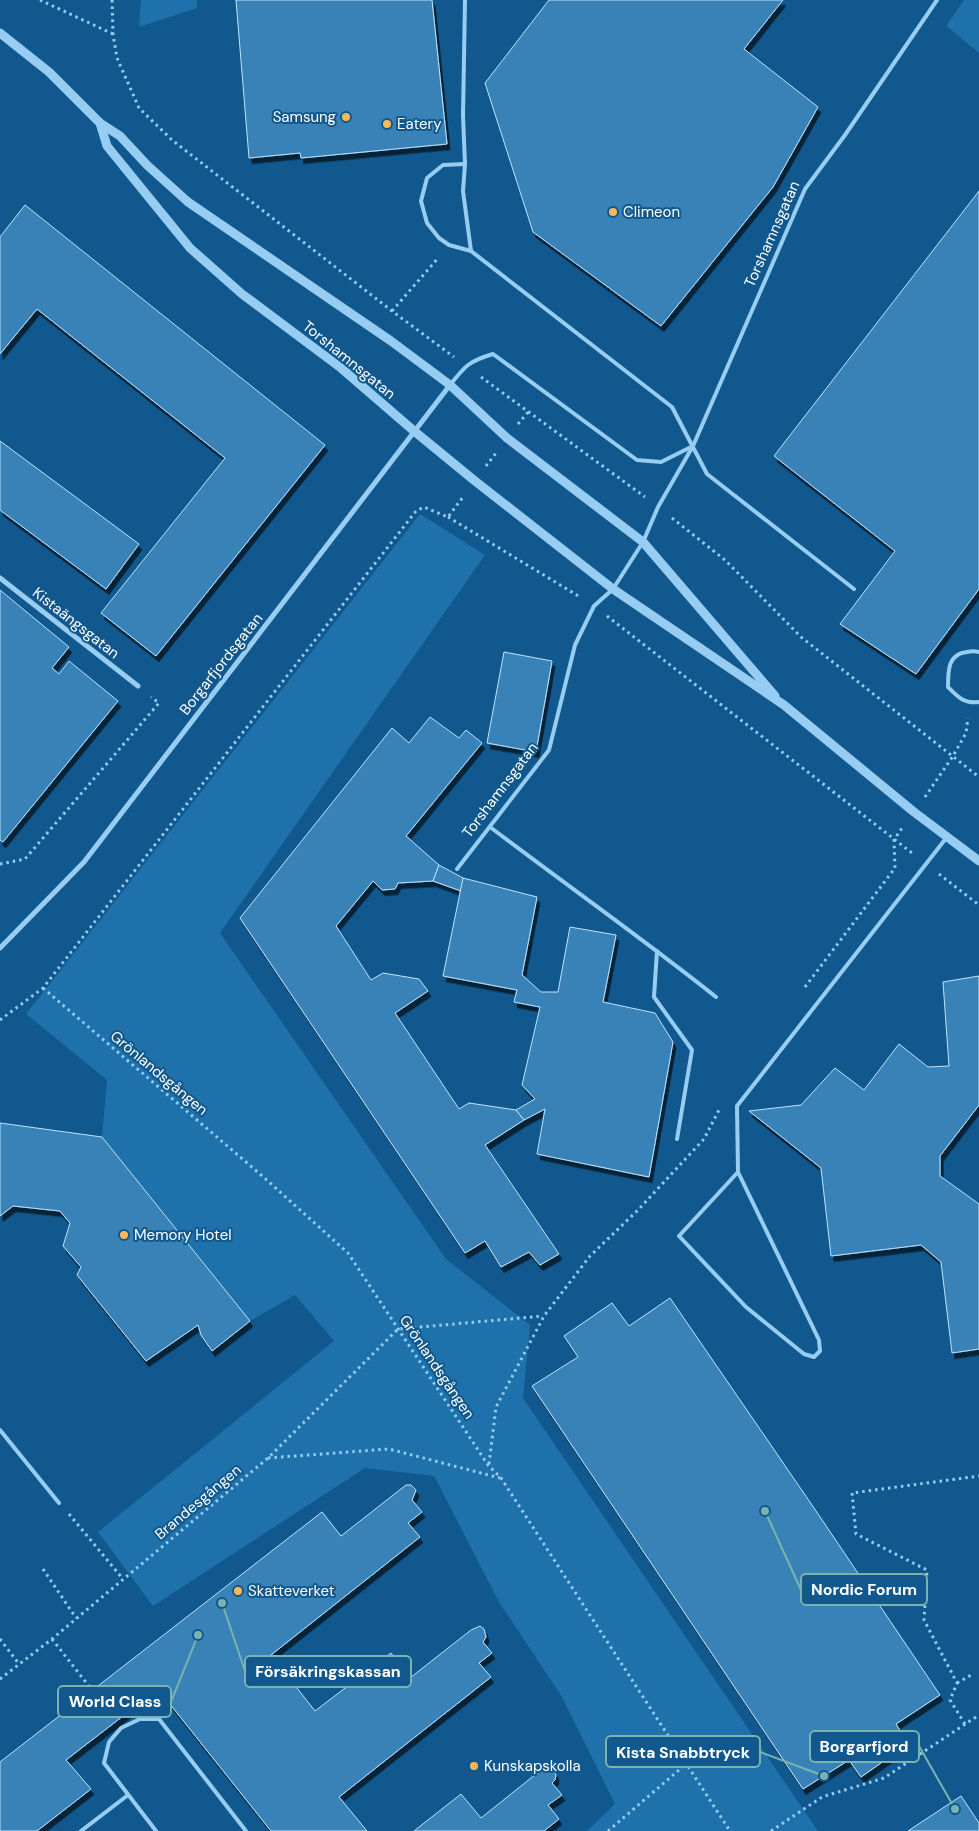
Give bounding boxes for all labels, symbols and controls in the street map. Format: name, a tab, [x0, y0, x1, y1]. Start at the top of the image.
place label: Samsung	[273, 107, 336, 127]
marker: Samsung	[340, 111, 352, 123]
place label: Eatery	[397, 114, 442, 134]
marker: Eatery	[381, 118, 393, 130]
street label: Torshamnsgatan	[740, 178, 804, 290]
place label: Climeon	[623, 202, 680, 222]
marker: Climeon	[607, 206, 619, 218]
street label: Torshamnsgatan	[298, 316, 400, 404]
street label: Kistaängsgatan	[28, 583, 124, 663]
street label: Borgarfjordsgatan	[175, 609, 267, 719]
street label: Torshamnsgatan	[458, 738, 542, 842]
street label: Grönlandsgången	[106, 1026, 212, 1120]
place label: Memory Hotel	[134, 1225, 232, 1245]
marker: Memory Hotel	[118, 1229, 130, 1241]
street label: Grönlandsgången	[395, 1311, 479, 1423]
street label: Brandesgången	[151, 1460, 245, 1544]
callout: Nordic Forum	[801, 1574, 927, 1605]
text: Nordic Forum	[811, 1579, 917, 1600]
place label: Skatteverket	[248, 1581, 335, 1601]
marker: Skatteverket	[232, 1585, 244, 1597]
callout: Försäkringskassan	[245, 1656, 411, 1687]
text: Försäkringskassan	[255, 1661, 401, 1682]
callout: World Class	[58, 1686, 171, 1717]
text: World Class	[69, 1691, 161, 1712]
callout: Borgarfjord	[810, 1731, 919, 1762]
callout: Kista Snabbtryck	[606, 1736, 760, 1767]
text: Borgarfjord	[820, 1736, 908, 1757]
text: Kista Snabbtryck	[616, 1742, 751, 1763]
place label: Kunskapskolla	[484, 1756, 581, 1776]
marker: Kunskapskolla	[468, 1760, 480, 1772]

